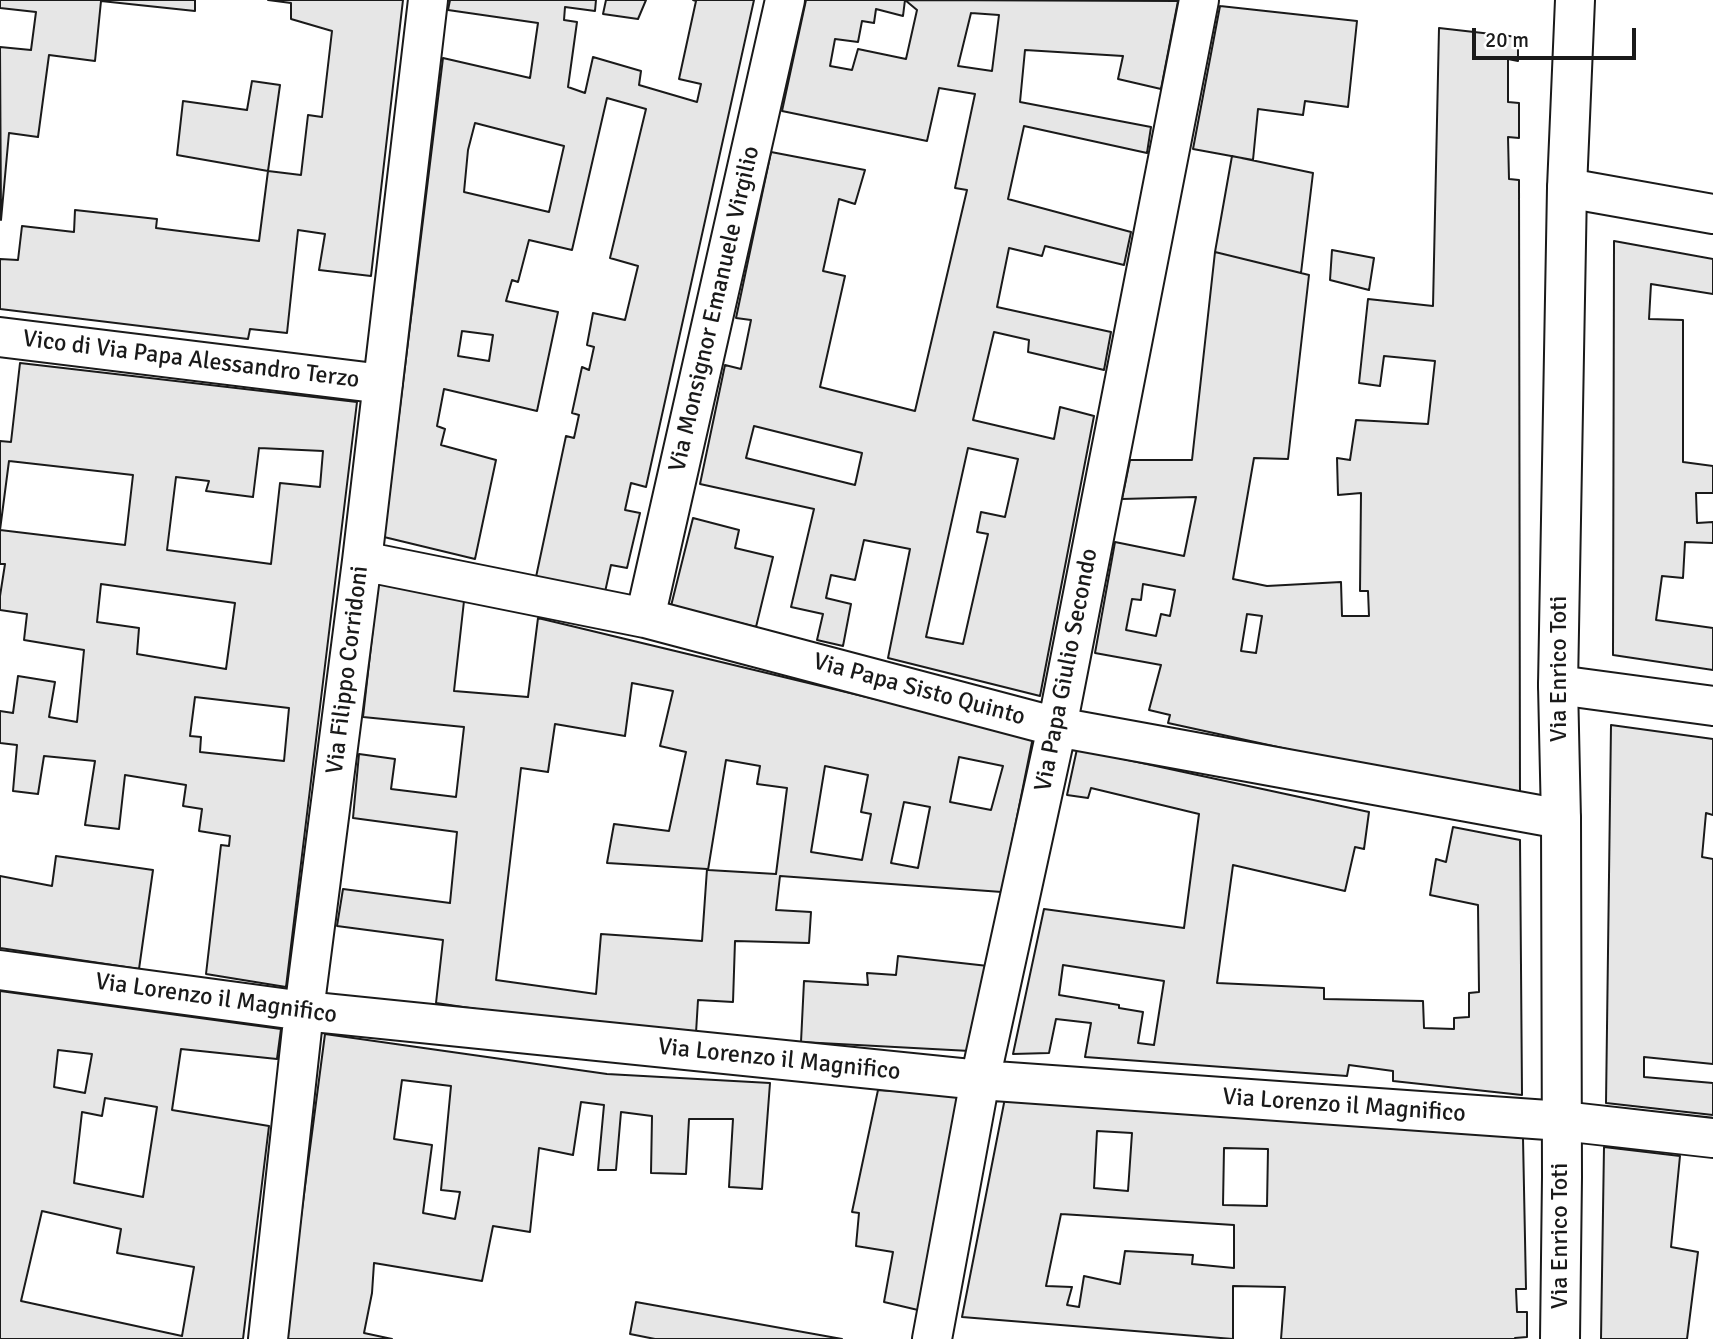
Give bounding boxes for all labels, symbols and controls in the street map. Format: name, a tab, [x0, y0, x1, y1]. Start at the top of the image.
scale bar	[1475, 14, 1640, 58]
text: 20 m	[1485, 27, 1529, 53]
street label: Via Monsignor Emanuele Virgilio	[663, 143, 767, 475]
street label: Vico di Via Papa Alessandro Terzo	[21, 325, 361, 395]
street label: Via Papa Giulio Secondo	[1029, 546, 1105, 794]
street label: Via Filippo Corridoni	[321, 564, 375, 776]
street label: Via Enrico Toti	[1546, 596, 1574, 742]
street label: Via Papa Sisto Quinto	[810, 648, 1028, 732]
street label: Via Lorenzo il Magnifico	[93, 968, 339, 1030]
street label: Via Lorenzo il Magnifico	[656, 1033, 902, 1087]
street label: Via Lorenzo il Magnifico	[1221, 1083, 1467, 1129]
street label: Via Enrico Toti	[1547, 1163, 1575, 1309]

